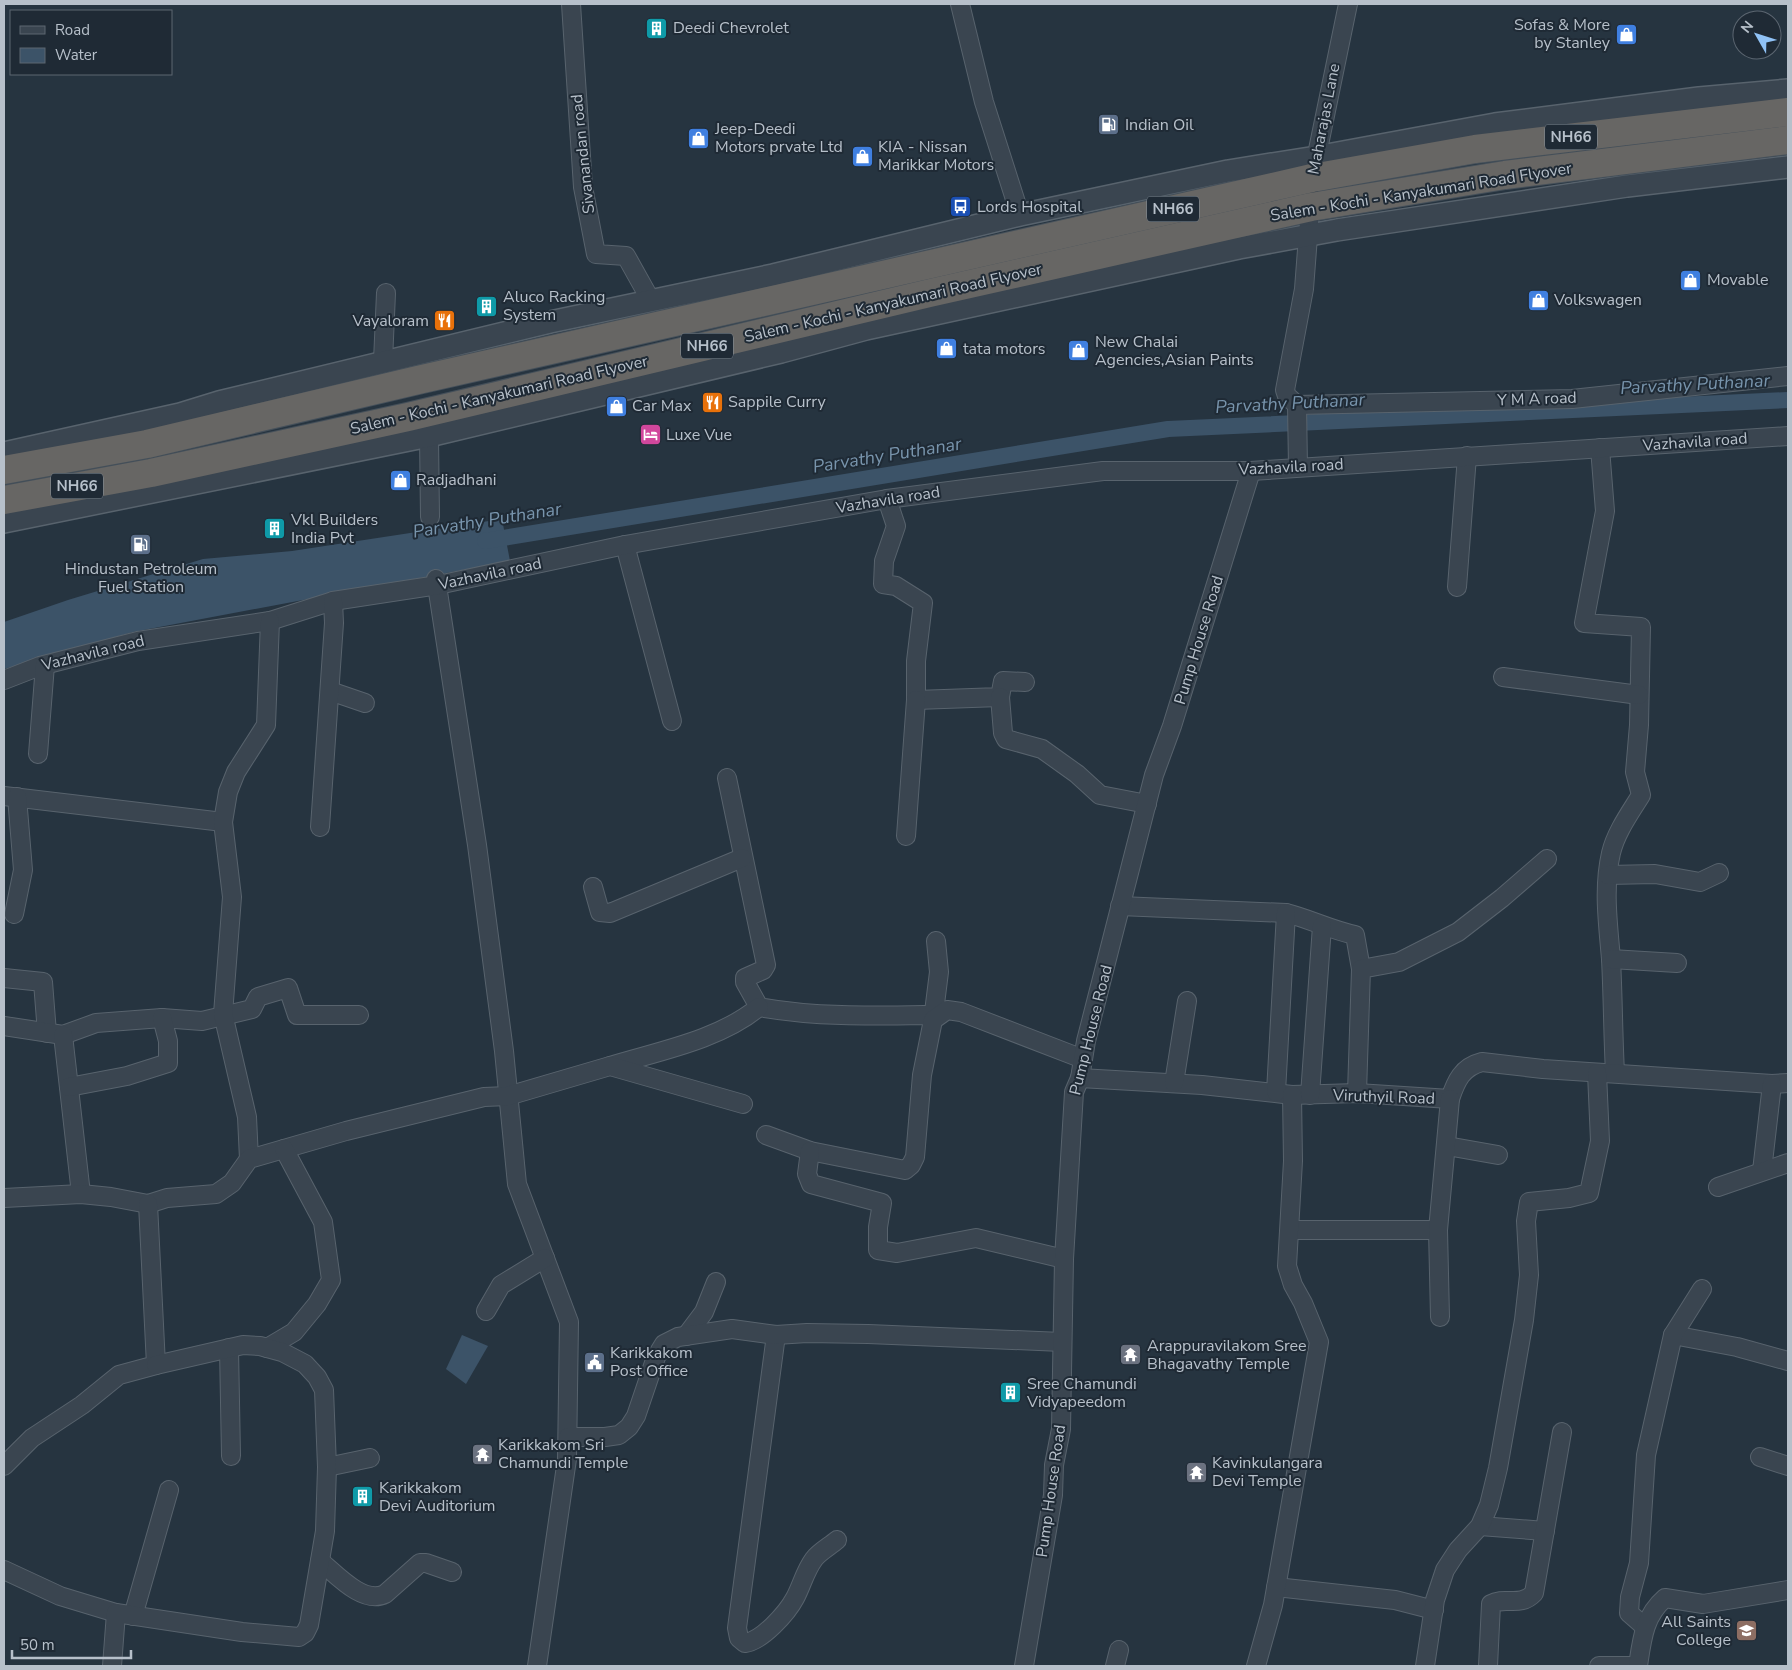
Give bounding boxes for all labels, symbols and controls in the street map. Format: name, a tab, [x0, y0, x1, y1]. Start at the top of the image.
legend	[10, 10, 172, 75]
north arrow	[1732, 10, 1782, 60]
place label: Sofas & More by Stanley	[1514, 14, 1611, 54]
building icon: Deedi Chevrolet	[645, 16, 669, 40]
place label: Deedi Chevrolet	[673, 17, 789, 39]
text: N	[1737, 17, 1758, 37]
text: Road	[55, 20, 90, 40]
shop icon: Sofas & More by Stanley	[1614, 22, 1638, 46]
text: Water	[55, 45, 98, 65]
street label: Maharajas Lane	[1302, 62, 1346, 176]
street label: Sivanandan road	[566, 93, 600, 215]
fuel station icon: Indian Oil	[1097, 113, 1121, 137]
place label: Indian Oil	[1125, 114, 1194, 136]
place label: Jeep-Deedi Motors prvate Ltd	[714, 118, 843, 158]
road number: NH66	[1545, 124, 1597, 150]
shop icon: Jeep-Deedi Motors prvate Ltd	[687, 126, 711, 150]
place label: KIA - Nissan Marikkar Motors	[878, 136, 994, 176]
shop icon: KIA - Nissan Marikkar Motors	[850, 144, 874, 168]
street label: Salem - Kochi - Kanyakumari Road Flyover	[1269, 157, 1573, 227]
bus stop icon: Lords Hospital	[949, 195, 973, 219]
place label: Lords Hospital	[977, 196, 1082, 218]
road number: NH66	[1147, 196, 1199, 222]
street label: Salem - Kochi - Kanyakumari Road Flyover	[742, 258, 1044, 348]
shop icon: Movable	[1679, 268, 1703, 292]
place label: Movable	[1707, 269, 1769, 291]
place label: Aluco Racking System	[503, 286, 605, 326]
shop icon: Volkswagen	[1526, 288, 1550, 312]
place label: Volkswagen	[1553, 289, 1642, 311]
building icon: Aluco Racking System	[475, 294, 499, 318]
restaurant icon: Vayaloram	[433, 309, 457, 333]
place label: Vayaloram	[352, 310, 429, 332]
place label: New Chalai Agencies,Asian Paints	[1095, 331, 1254, 371]
road number: NH66	[681, 334, 733, 358]
shop icon: tata motors	[935, 337, 959, 361]
place label: tata motors	[963, 338, 1046, 360]
shop icon: New Chalai Agencies,Asian Paints	[1067, 339, 1091, 363]
street label: Salem - Kochi - Kanyakumari Road Flyover	[348, 350, 650, 440]
water label: Parvathy Puthanar	[1619, 368, 1771, 400]
water label: Parvathy Puthanar	[1214, 387, 1366, 419]
street label: Y M A road	[1496, 387, 1577, 411]
restaurant icon: Sappile Curry	[700, 390, 724, 414]
place label: Sappile Curry	[728, 391, 826, 413]
shop icon: Car Max	[604, 394, 628, 418]
place label: Car Max	[632, 395, 692, 417]
hotel icon: Luxe Vue	[638, 423, 662, 447]
place label: Luxe Vue	[666, 424, 732, 446]
street label: Vazhavila road	[1641, 427, 1748, 457]
water label: Parvathy Puthanar	[811, 431, 964, 479]
street label: Vazhavila road	[1237, 453, 1344, 481]
shop icon: Radjadhani	[388, 468, 412, 492]
place label: Radjadhani	[416, 469, 496, 491]
road number: NH66	[51, 474, 103, 498]
street label: Vazhavila road	[833, 481, 942, 519]
water label: Parvathy Puthanar	[411, 496, 564, 544]
place label: Vkl Builders India Pvt	[290, 509, 378, 549]
building icon: Vkl Builders India Pvt	[263, 517, 287, 541]
fuel station icon: Hindustan Petroleum Fuel Station	[129, 533, 153, 557]
street label: Vazhavila road	[435, 552, 544, 596]
place label: Hindustan Petroleum Fuel Station	[65, 558, 217, 598]
street label: Pump House Road	[1169, 573, 1229, 707]
street label: Vazhavila road	[38, 630, 147, 677]
street label: Pump House Road	[1064, 962, 1118, 1098]
street label: Viruthyil Road	[1332, 1084, 1435, 1110]
place label: Arappuravilakom Sree Bhagavathy Temple	[1147, 1335, 1307, 1375]
place label: Karikkakom Post Office	[610, 1342, 693, 1382]
temple icon: Arappuravilakom Sree Bhagavathy Temple	[1119, 1343, 1143, 1367]
public building icon: Karikkakom Post Office	[582, 1350, 606, 1374]
place label: Sree Chamundi Vidyapeedom	[1026, 1373, 1137, 1413]
building icon: Sree Chamundi Vidyapeedom	[999, 1381, 1023, 1405]
street label: Pump House Road	[1031, 1423, 1071, 1559]
place label: Karikkakom Sri Chamundi Temple	[498, 1434, 628, 1474]
temple icon: Karikkakom Sri Chamundi Temple	[470, 1442, 494, 1466]
place label: Kavinkulangara Devi Temple	[1212, 1452, 1323, 1492]
temple icon: Kavinkulangara Devi Temple	[1184, 1460, 1208, 1484]
place label: Karikkakom Devi Auditorium	[379, 1477, 496, 1517]
building icon: Karikkakom Devi Auditorium	[351, 1485, 375, 1509]
place label: All Saints College	[1661, 1611, 1731, 1651]
school or university icon: All Saints College	[1735, 1619, 1759, 1643]
scale bar	[12, 1628, 131, 1660]
text: 50 m	[20, 1635, 55, 1655]

